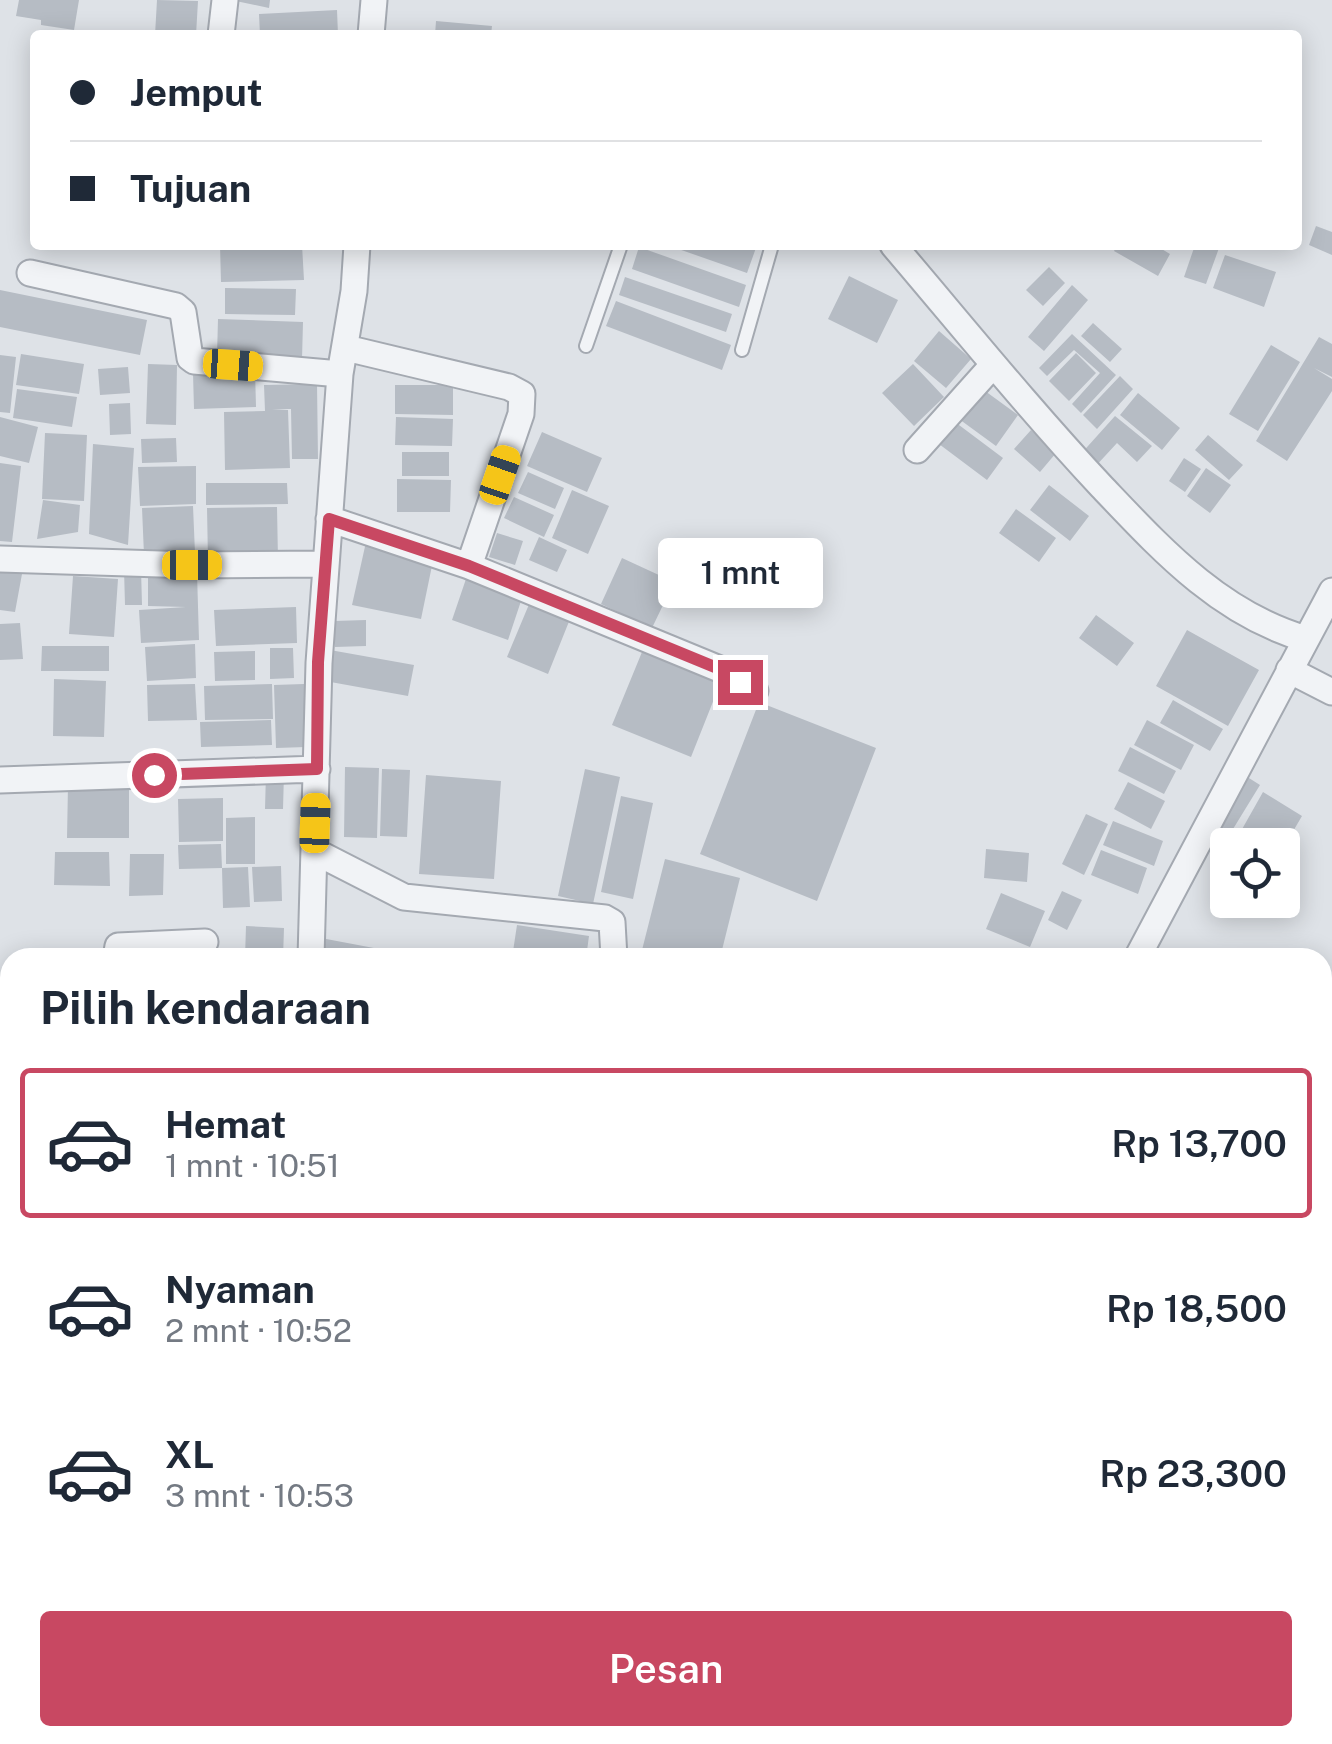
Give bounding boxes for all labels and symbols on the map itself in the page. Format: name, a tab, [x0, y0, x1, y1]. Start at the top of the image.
car	[202, 348, 264, 382]
car	[476, 442, 524, 508]
callout: 1 mnt	[658, 537, 822, 607]
car	[162, 550, 222, 580]
route end	[718, 660, 763, 705]
route start	[132, 753, 177, 798]
car	[299, 792, 331, 854]

